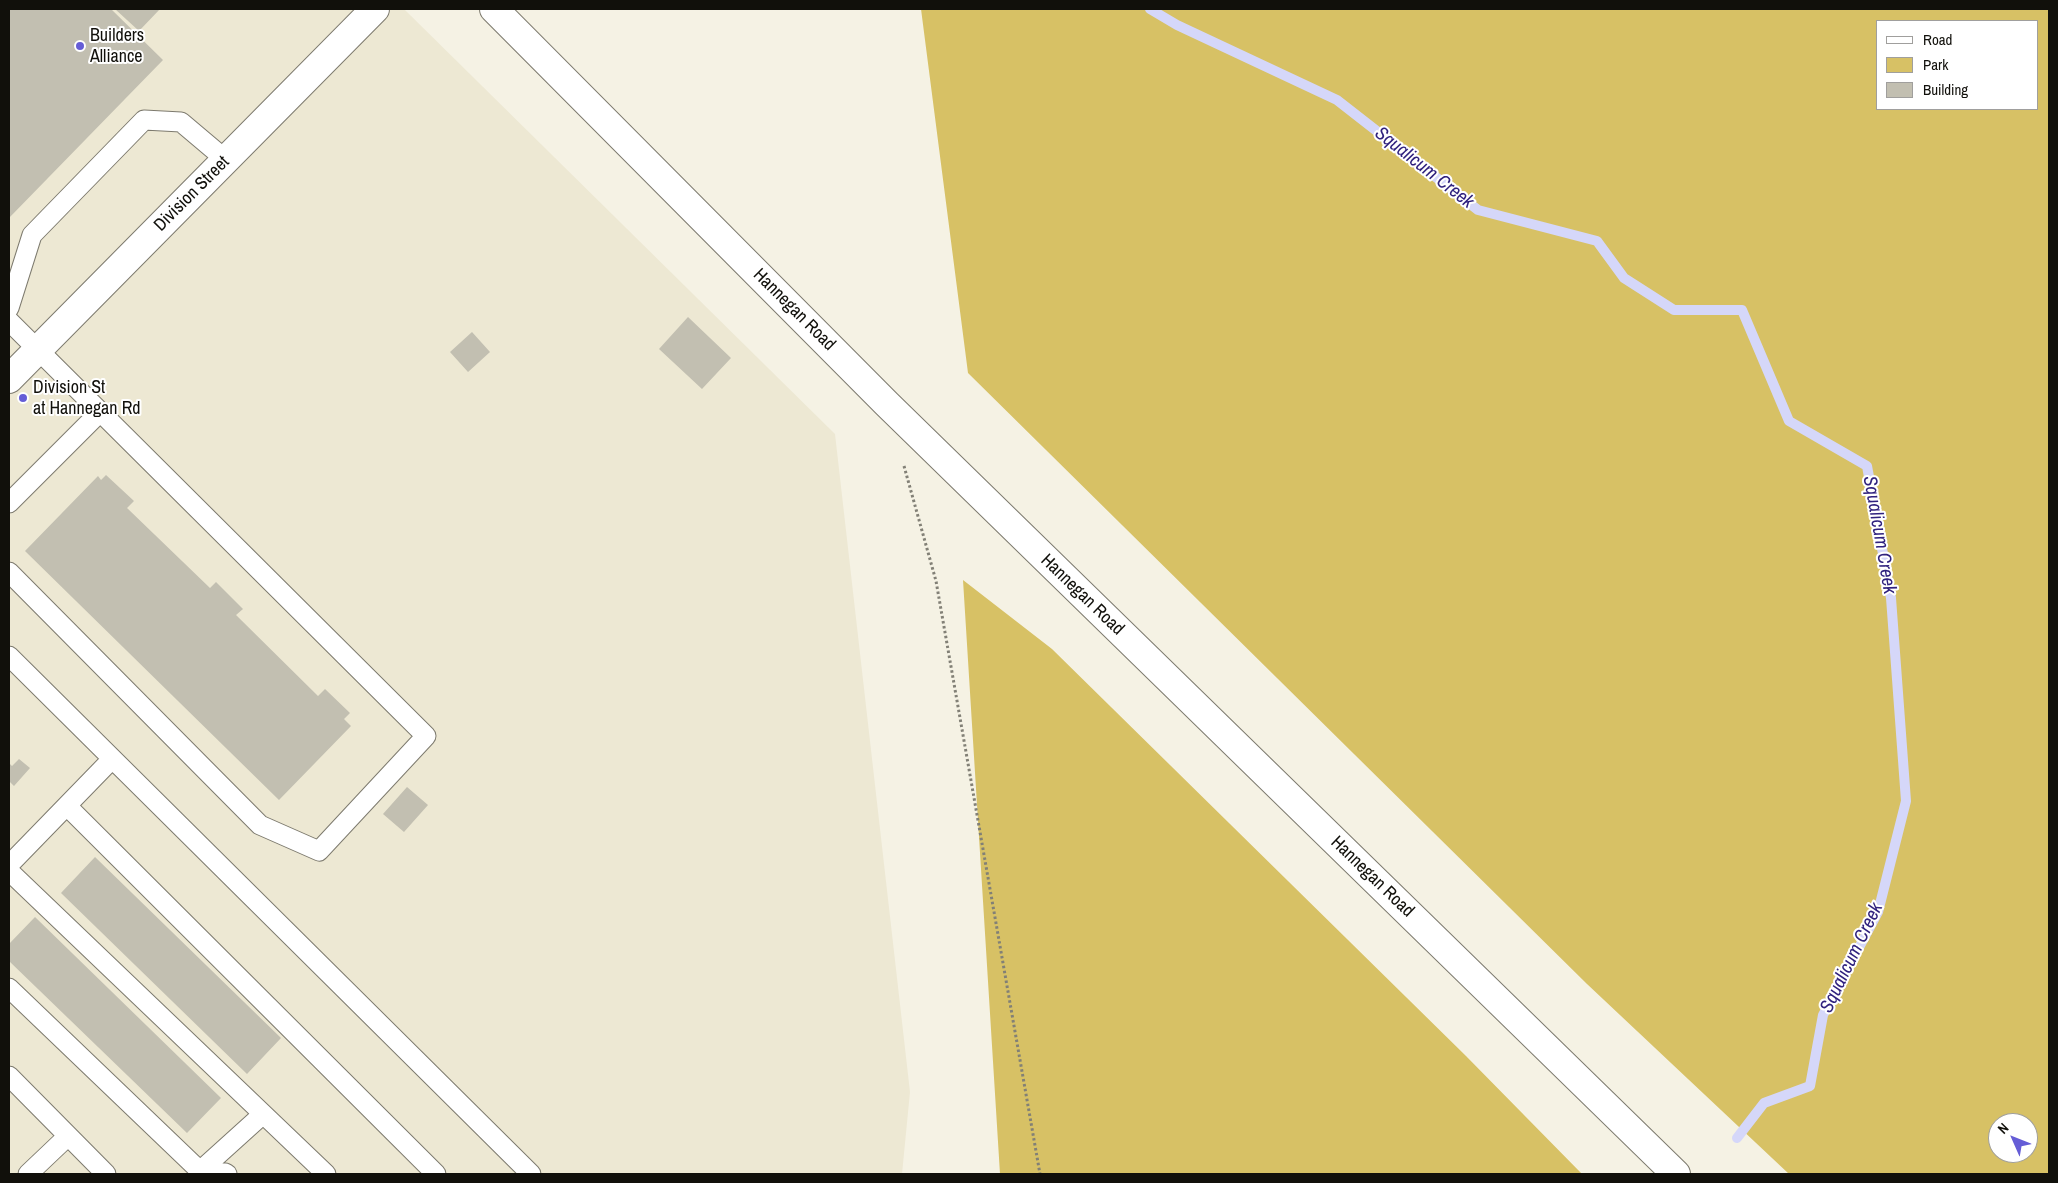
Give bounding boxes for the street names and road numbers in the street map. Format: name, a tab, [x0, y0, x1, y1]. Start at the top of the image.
street label: Division Street	[150, 152, 234, 236]
street label: Hannegan Road	[748, 264, 840, 356]
street label: Hannegan Road	[1036, 550, 1128, 640]
street label: Hannegan Road	[1326, 832, 1418, 922]

